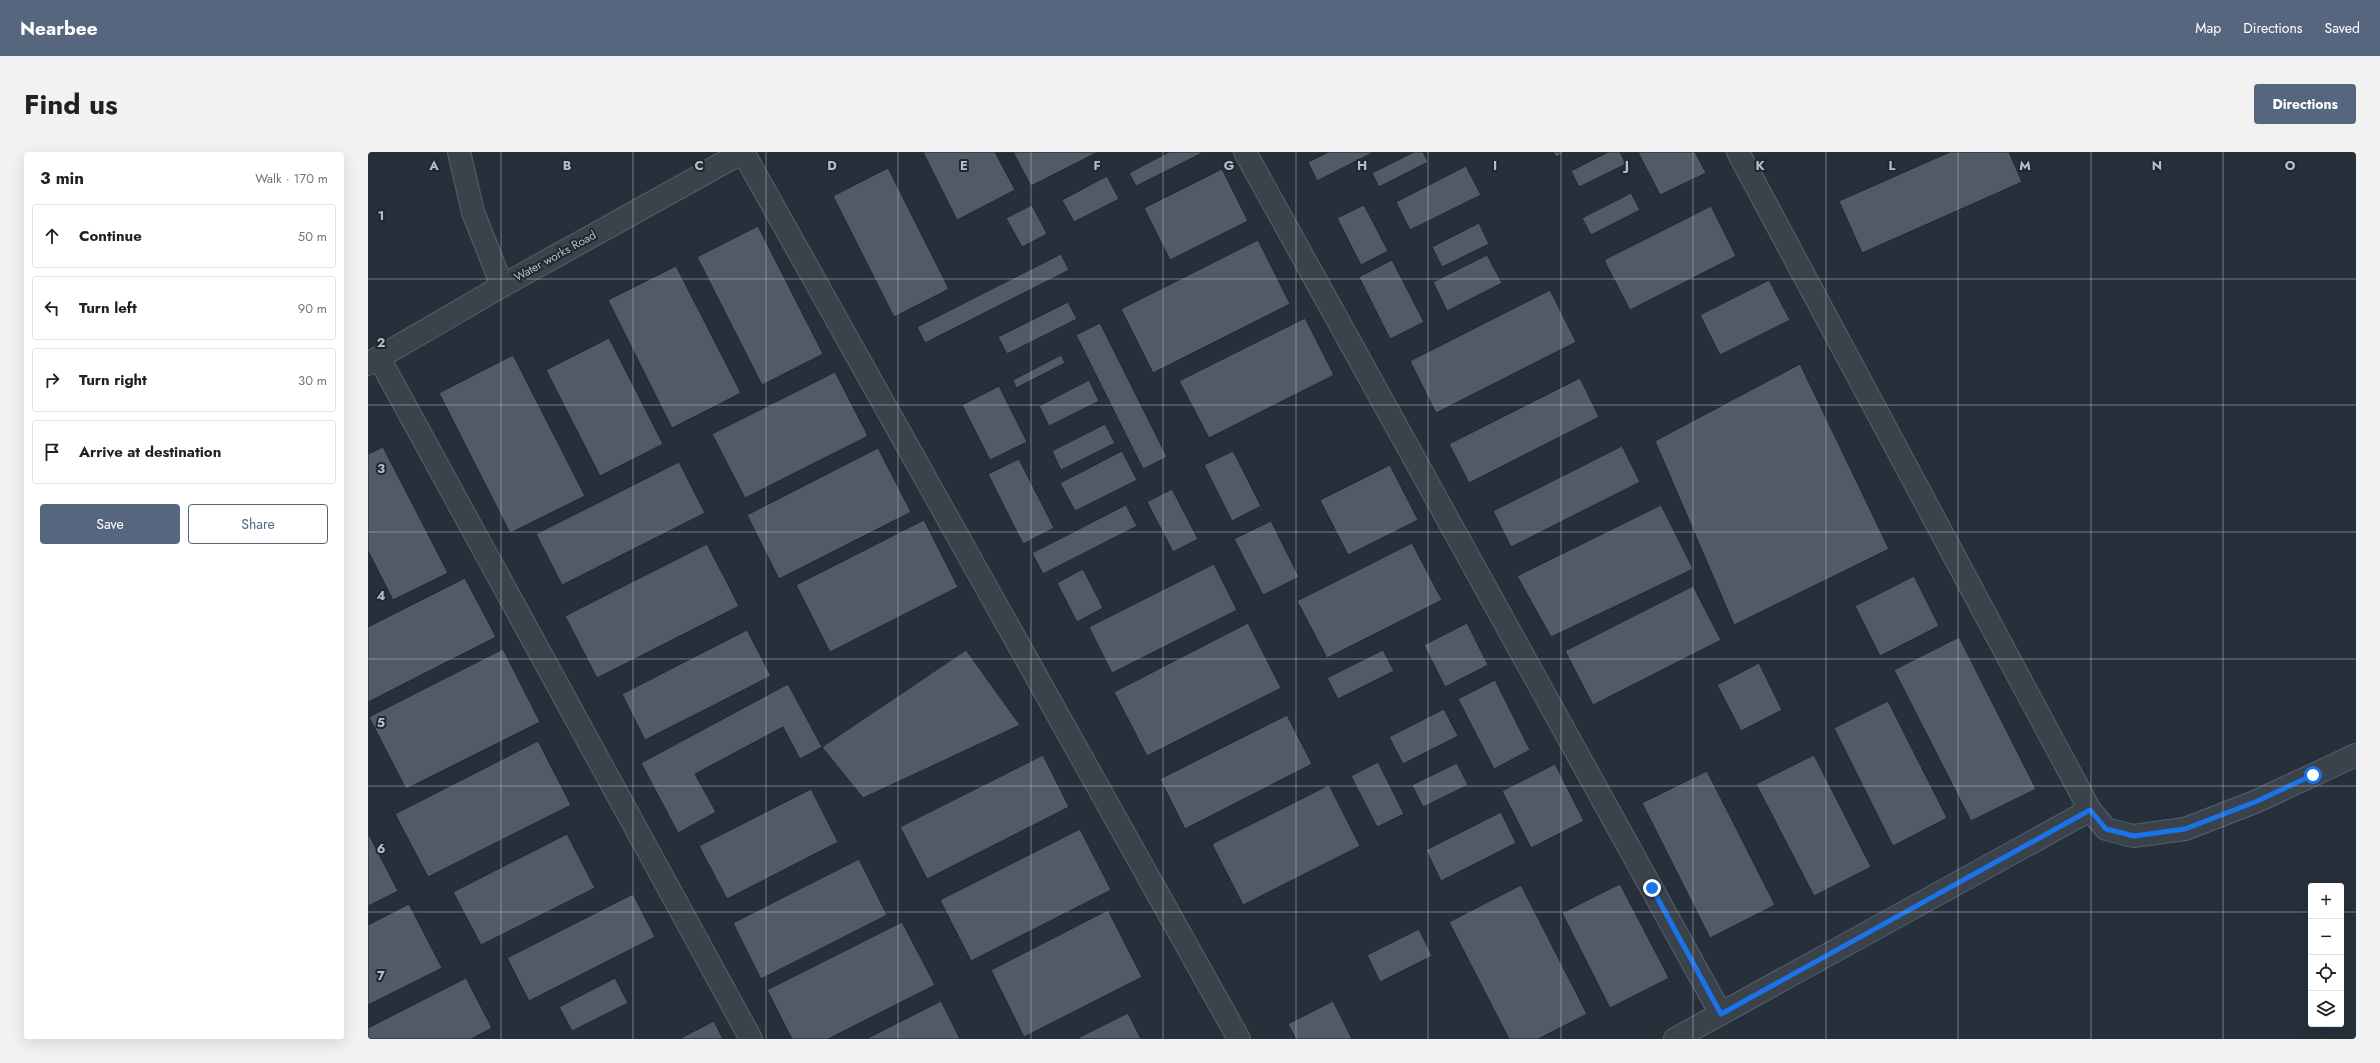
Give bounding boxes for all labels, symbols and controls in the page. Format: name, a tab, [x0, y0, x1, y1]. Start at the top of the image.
text: Nearbee	[20, 15, 98, 42]
text: Map	[2195, 18, 2221, 38]
text: Directions	[2243, 18, 2303, 38]
text: Saved	[2325, 18, 2360, 38]
text: Find us	[24, 84, 118, 125]
button: Directions	[2254, 84, 2356, 124]
text: A	[428, 156, 439, 175]
text: B	[563, 156, 572, 175]
text: C	[694, 156, 704, 175]
text: D	[827, 156, 837, 175]
text: E	[960, 156, 968, 175]
text: F	[1093, 156, 1101, 175]
text: G	[1224, 156, 1235, 175]
text: H	[1357, 156, 1367, 175]
text: I	[1493, 156, 1497, 175]
text: J	[1622, 156, 1629, 175]
text: K	[1755, 156, 1765, 175]
text: L	[1889, 156, 1896, 175]
text: M	[2019, 156, 2031, 175]
text: N	[2152, 156, 2162, 175]
text: O	[2285, 156, 2296, 175]
text: 3 min	[40, 166, 84, 190]
text: Walk · 170 m	[255, 169, 328, 188]
text: 1	[378, 206, 384, 225]
icon: ahead	[41, 225, 63, 247]
text: Continue	[79, 225, 142, 247]
street label: Water works Road	[511, 226, 599, 286]
text: 50 m	[298, 227, 327, 246]
icon: left	[41, 297, 63, 319]
text: Turn left	[79, 297, 137, 319]
text: 90 m	[298, 299, 327, 318]
text: 2	[377, 333, 385, 352]
icon: right	[41, 369, 63, 391]
text: Turn right	[79, 369, 147, 391]
text: 30 m	[298, 371, 327, 390]
icon: arrive	[41, 441, 63, 463]
text: Arrive at destination	[79, 441, 221, 463]
text: 3	[377, 459, 385, 478]
button: Save	[40, 504, 180, 544]
button: Share	[188, 504, 328, 544]
text: 4	[376, 586, 386, 605]
text: 5	[377, 713, 385, 732]
route start	[2304, 766, 2322, 784]
text: 6	[377, 839, 386, 858]
route end	[1643, 879, 1661, 897]
map controls	[2308, 883, 2344, 1027]
button: +	[2308, 883, 2344, 919]
button: −	[2308, 919, 2344, 955]
button: locate	[2308, 955, 2344, 991]
text: 7	[377, 966, 385, 985]
button: layers	[2308, 991, 2344, 1027]

